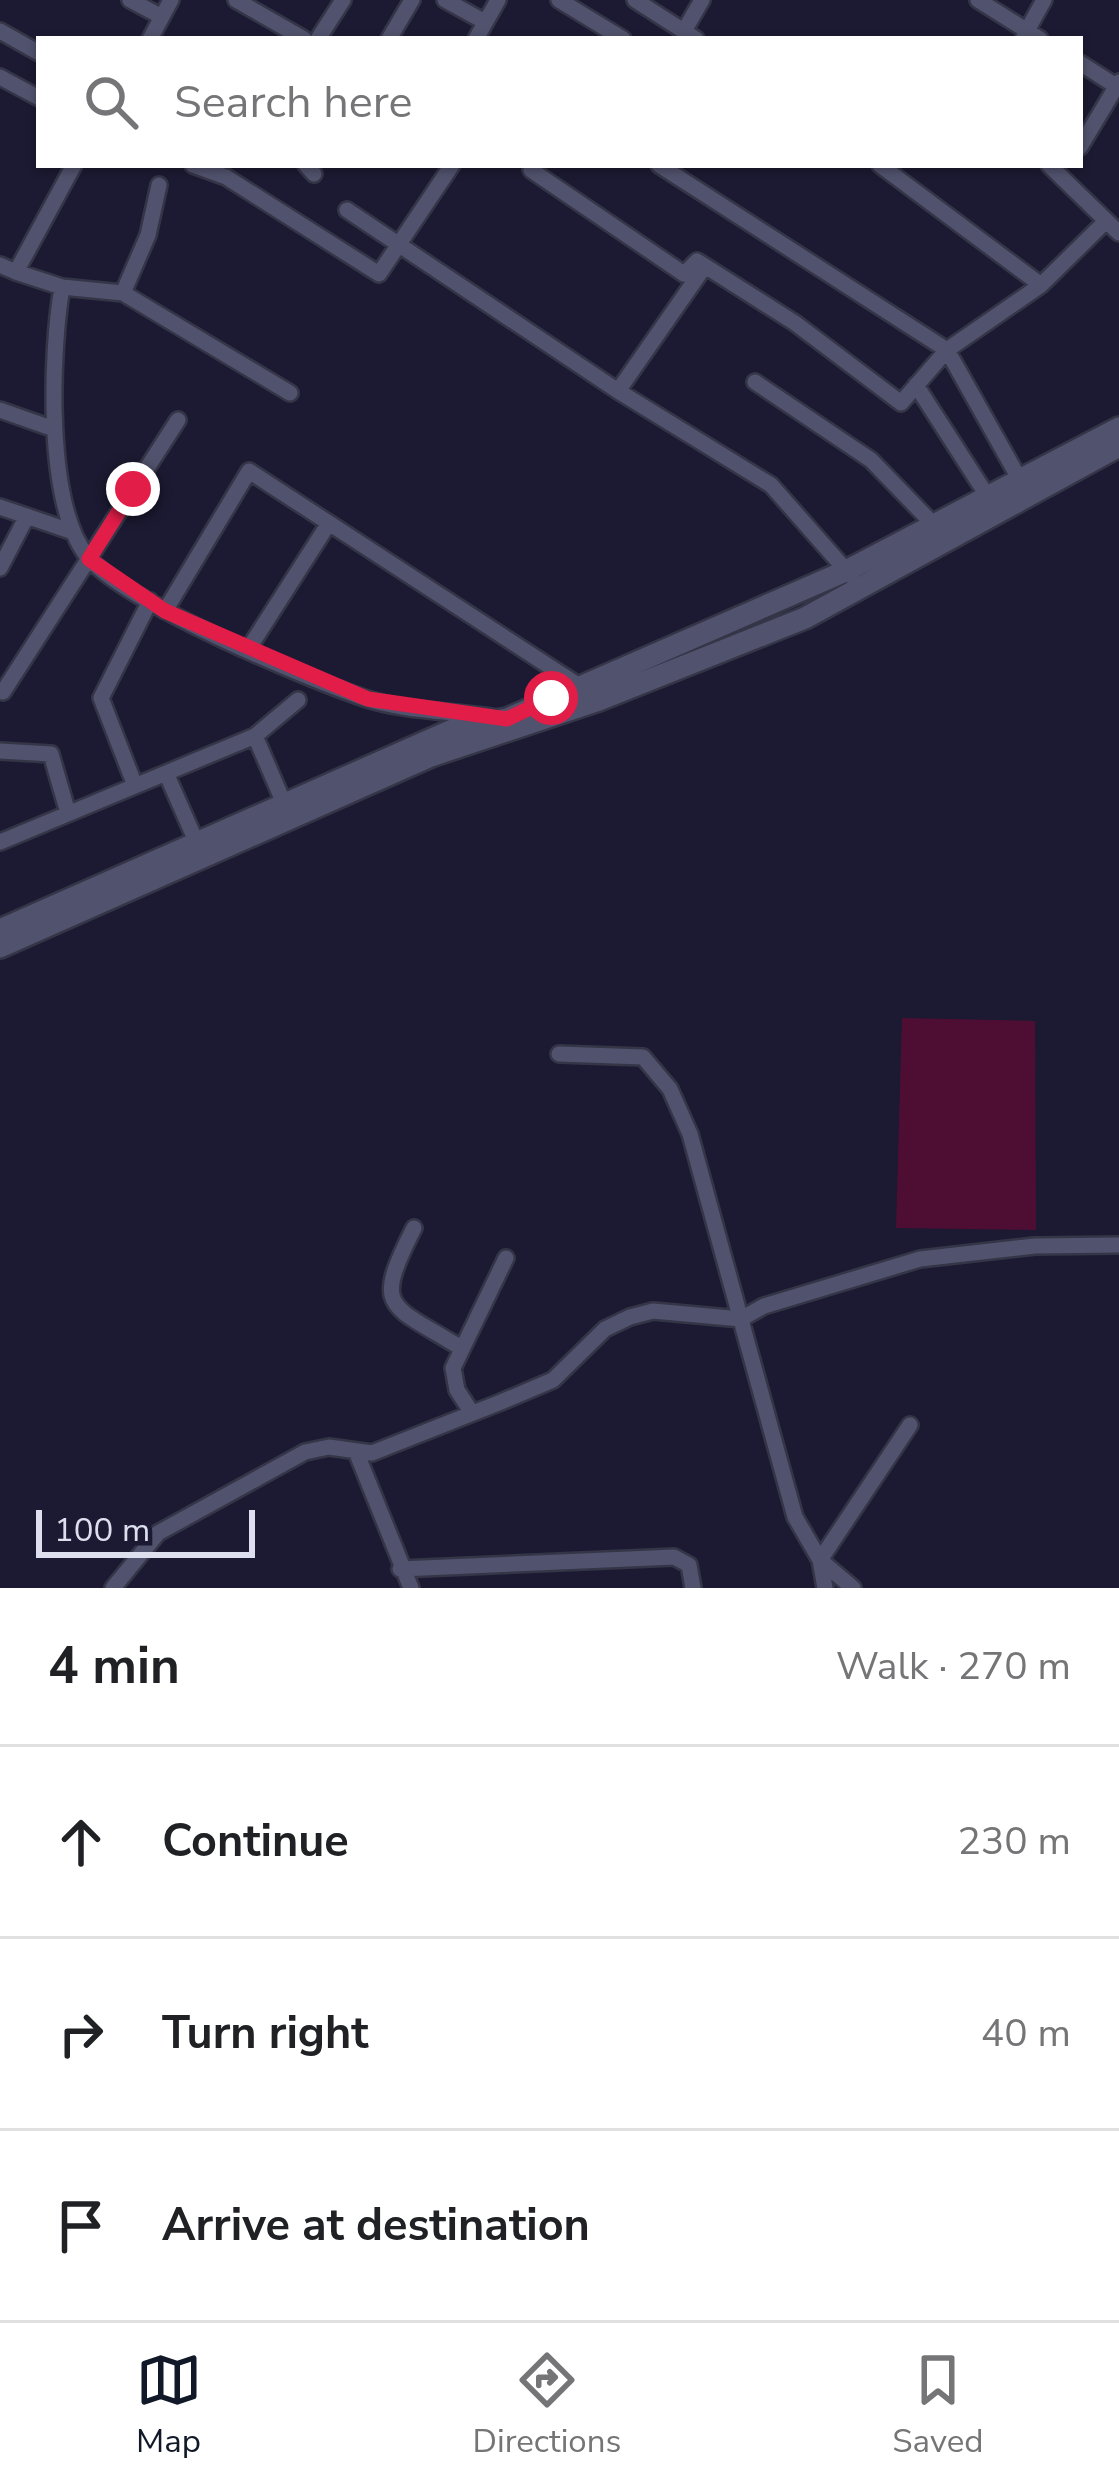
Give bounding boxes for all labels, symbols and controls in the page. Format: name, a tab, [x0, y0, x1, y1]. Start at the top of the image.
search box	[36, 36, 1083, 168]
icon: search	[78, 69, 144, 135]
text: Search here	[174, 72, 413, 133]
route end	[106, 462, 160, 516]
route start	[524, 671, 578, 725]
scale bar	[36, 1504, 255, 1557]
text: 100 m	[54, 1508, 150, 1553]
text: 4 min	[48, 1631, 180, 1701]
text: Walk · 270 m	[836, 1640, 1071, 1693]
icon: ahead	[48, 1809, 114, 1875]
text: Continue	[162, 1811, 349, 1872]
text: 230 m	[957, 1815, 1071, 1868]
icon: right	[48, 2001, 114, 2067]
text: Turn right	[162, 2003, 369, 2064]
text: 40 m	[981, 2007, 1071, 2060]
icon: arrive	[48, 2193, 114, 2259]
text: Arrive at destination	[162, 2195, 590, 2256]
tab: Map	[136, 2347, 202, 2464]
tab: Directions	[473, 2347, 621, 2464]
tab: Saved	[892, 2347, 983, 2464]

